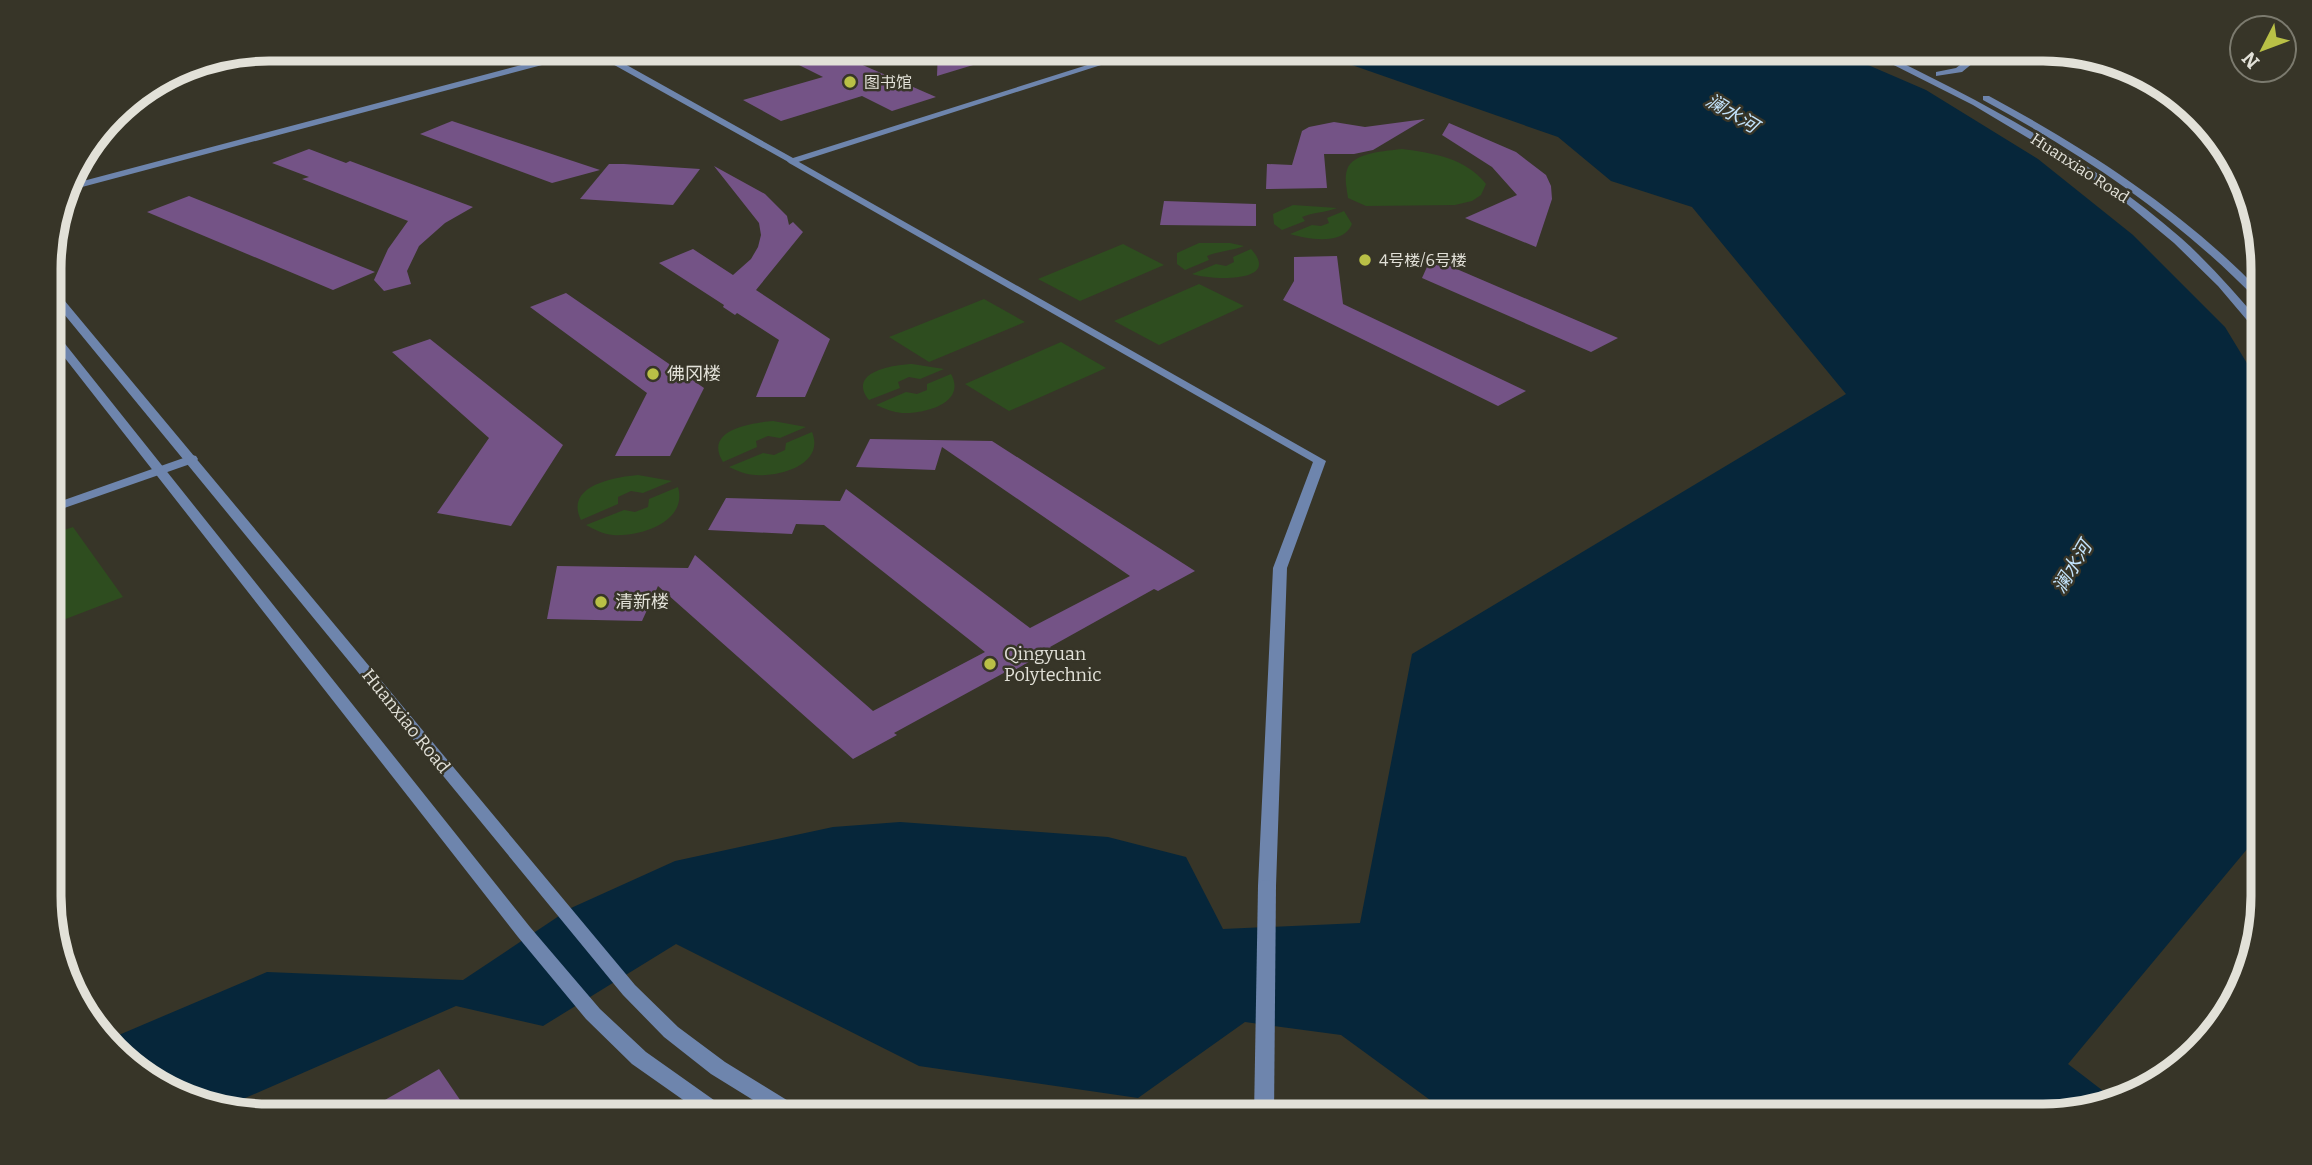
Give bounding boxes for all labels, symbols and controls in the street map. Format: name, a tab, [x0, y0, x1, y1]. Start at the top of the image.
north arrow	[2228, 14, 2298, 84]
text: N	[2237, 47, 2264, 73]
place label: 图书馆	[864, 73, 912, 92]
marker: 图书馆	[842, 74, 858, 90]
water label: 澜水河	[1702, 88, 1766, 140]
street label: Huanxiao Road	[2027, 129, 2133, 207]
place label: 4号楼/6号楼	[1379, 251, 1467, 270]
marker: 4号楼/6号楼	[1357, 252, 1373, 268]
place label: 佛冈楼	[667, 363, 721, 385]
marker: 佛冈楼	[645, 366, 661, 382]
water label: 澜水河	[2047, 533, 2099, 597]
place label: 清新楼	[615, 591, 669, 613]
marker: 清新楼	[593, 594, 609, 610]
place label: Qingyuan Polytechnic	[1004, 643, 1102, 686]
marker: Qingyuan Polytechnic	[982, 656, 998, 672]
street label: Huanxiao Road	[357, 664, 455, 778]

